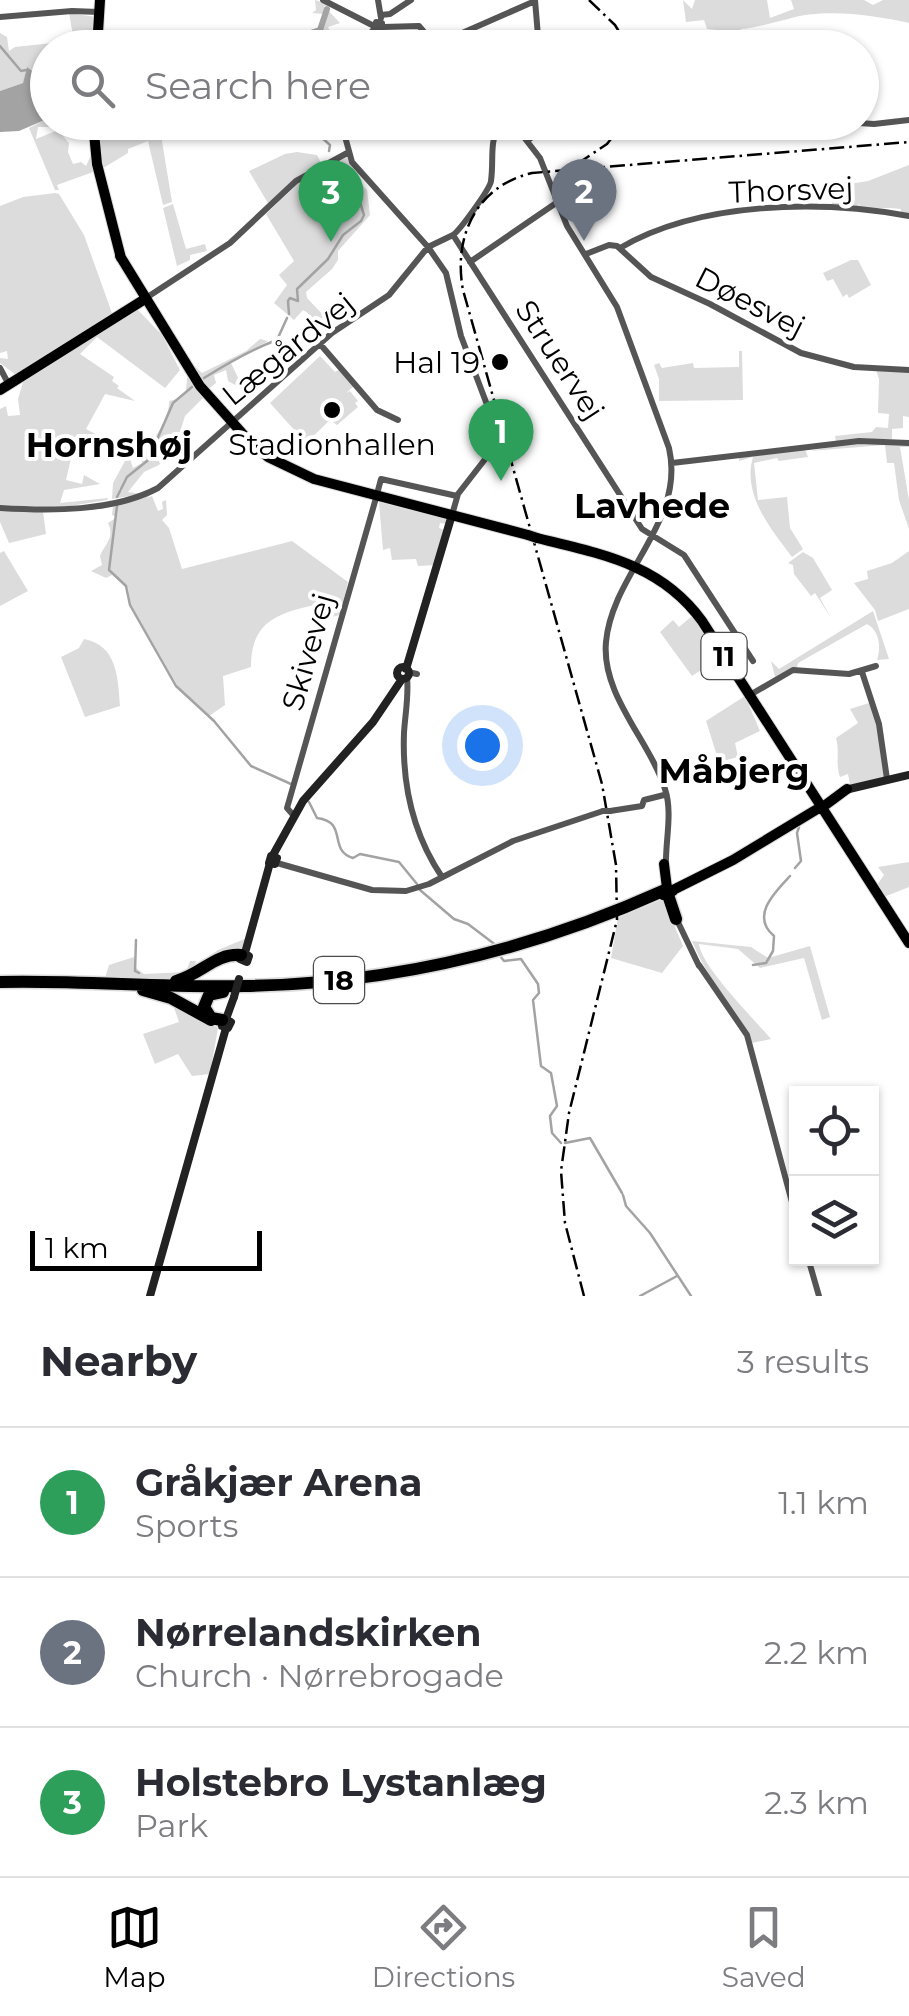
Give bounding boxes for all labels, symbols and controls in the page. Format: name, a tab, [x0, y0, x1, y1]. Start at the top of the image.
search box	[30, 30, 879, 140]
icon: search	[65, 58, 120, 113]
text: Search here	[145, 62, 371, 109]
pin: 2	[552, 158, 616, 241]
pin: 3	[298, 160, 364, 242]
street label: Thorsvej	[728, 169, 854, 211]
street label: Døesvej	[689, 259, 811, 345]
street label: Lægårdvej	[214, 284, 362, 414]
street label: Struervej	[508, 293, 612, 427]
place label: Hal 19	[393, 344, 480, 381]
marker: Hal 19	[489, 351, 511, 373]
pin: 1	[468, 398, 534, 481]
marker: Stadionhallen	[321, 399, 343, 421]
district label: Hornshøj	[26, 423, 192, 466]
place label: Stadionhallen	[228, 426, 436, 463]
district label: Lavhede	[574, 484, 730, 527]
street label: Skivevej	[274, 589, 342, 715]
road number: 11	[702, 633, 746, 679]
your location	[457, 720, 508, 771]
district label: Måbjerg	[658, 749, 810, 792]
road number: 18	[314, 957, 364, 1003]
map controls	[789, 1086, 879, 1266]
button: locate	[789, 1086, 879, 1176]
button: layers	[789, 1176, 879, 1266]
scale bar	[30, 1226, 262, 1270]
text: 1 km	[45, 1231, 109, 1265]
text: Nearby	[40, 1335, 197, 1387]
text: 3 results	[737, 1342, 869, 1381]
text: Gråkjær Arena	[135, 1459, 422, 1506]
text: 1	[66, 1483, 79, 1522]
text: 1.1 km	[778, 1483, 869, 1522]
text: Sports	[135, 1506, 238, 1545]
text: Nørrelandskirken	[135, 1609, 481, 1656]
text: 2	[63, 1633, 82, 1672]
text: 2.2 km	[764, 1633, 869, 1672]
text: Church · Nørrebrogade	[135, 1656, 504, 1695]
text: Holstebro Lystanlæg	[135, 1759, 547, 1806]
text: 3	[63, 1783, 82, 1822]
text: 2.3 km	[764, 1783, 869, 1822]
text: Park	[135, 1806, 208, 1845]
tab: Map	[103, 1900, 165, 1994]
tab: Directions	[372, 1900, 515, 1994]
tab: Saved	[722, 1900, 806, 1994]

